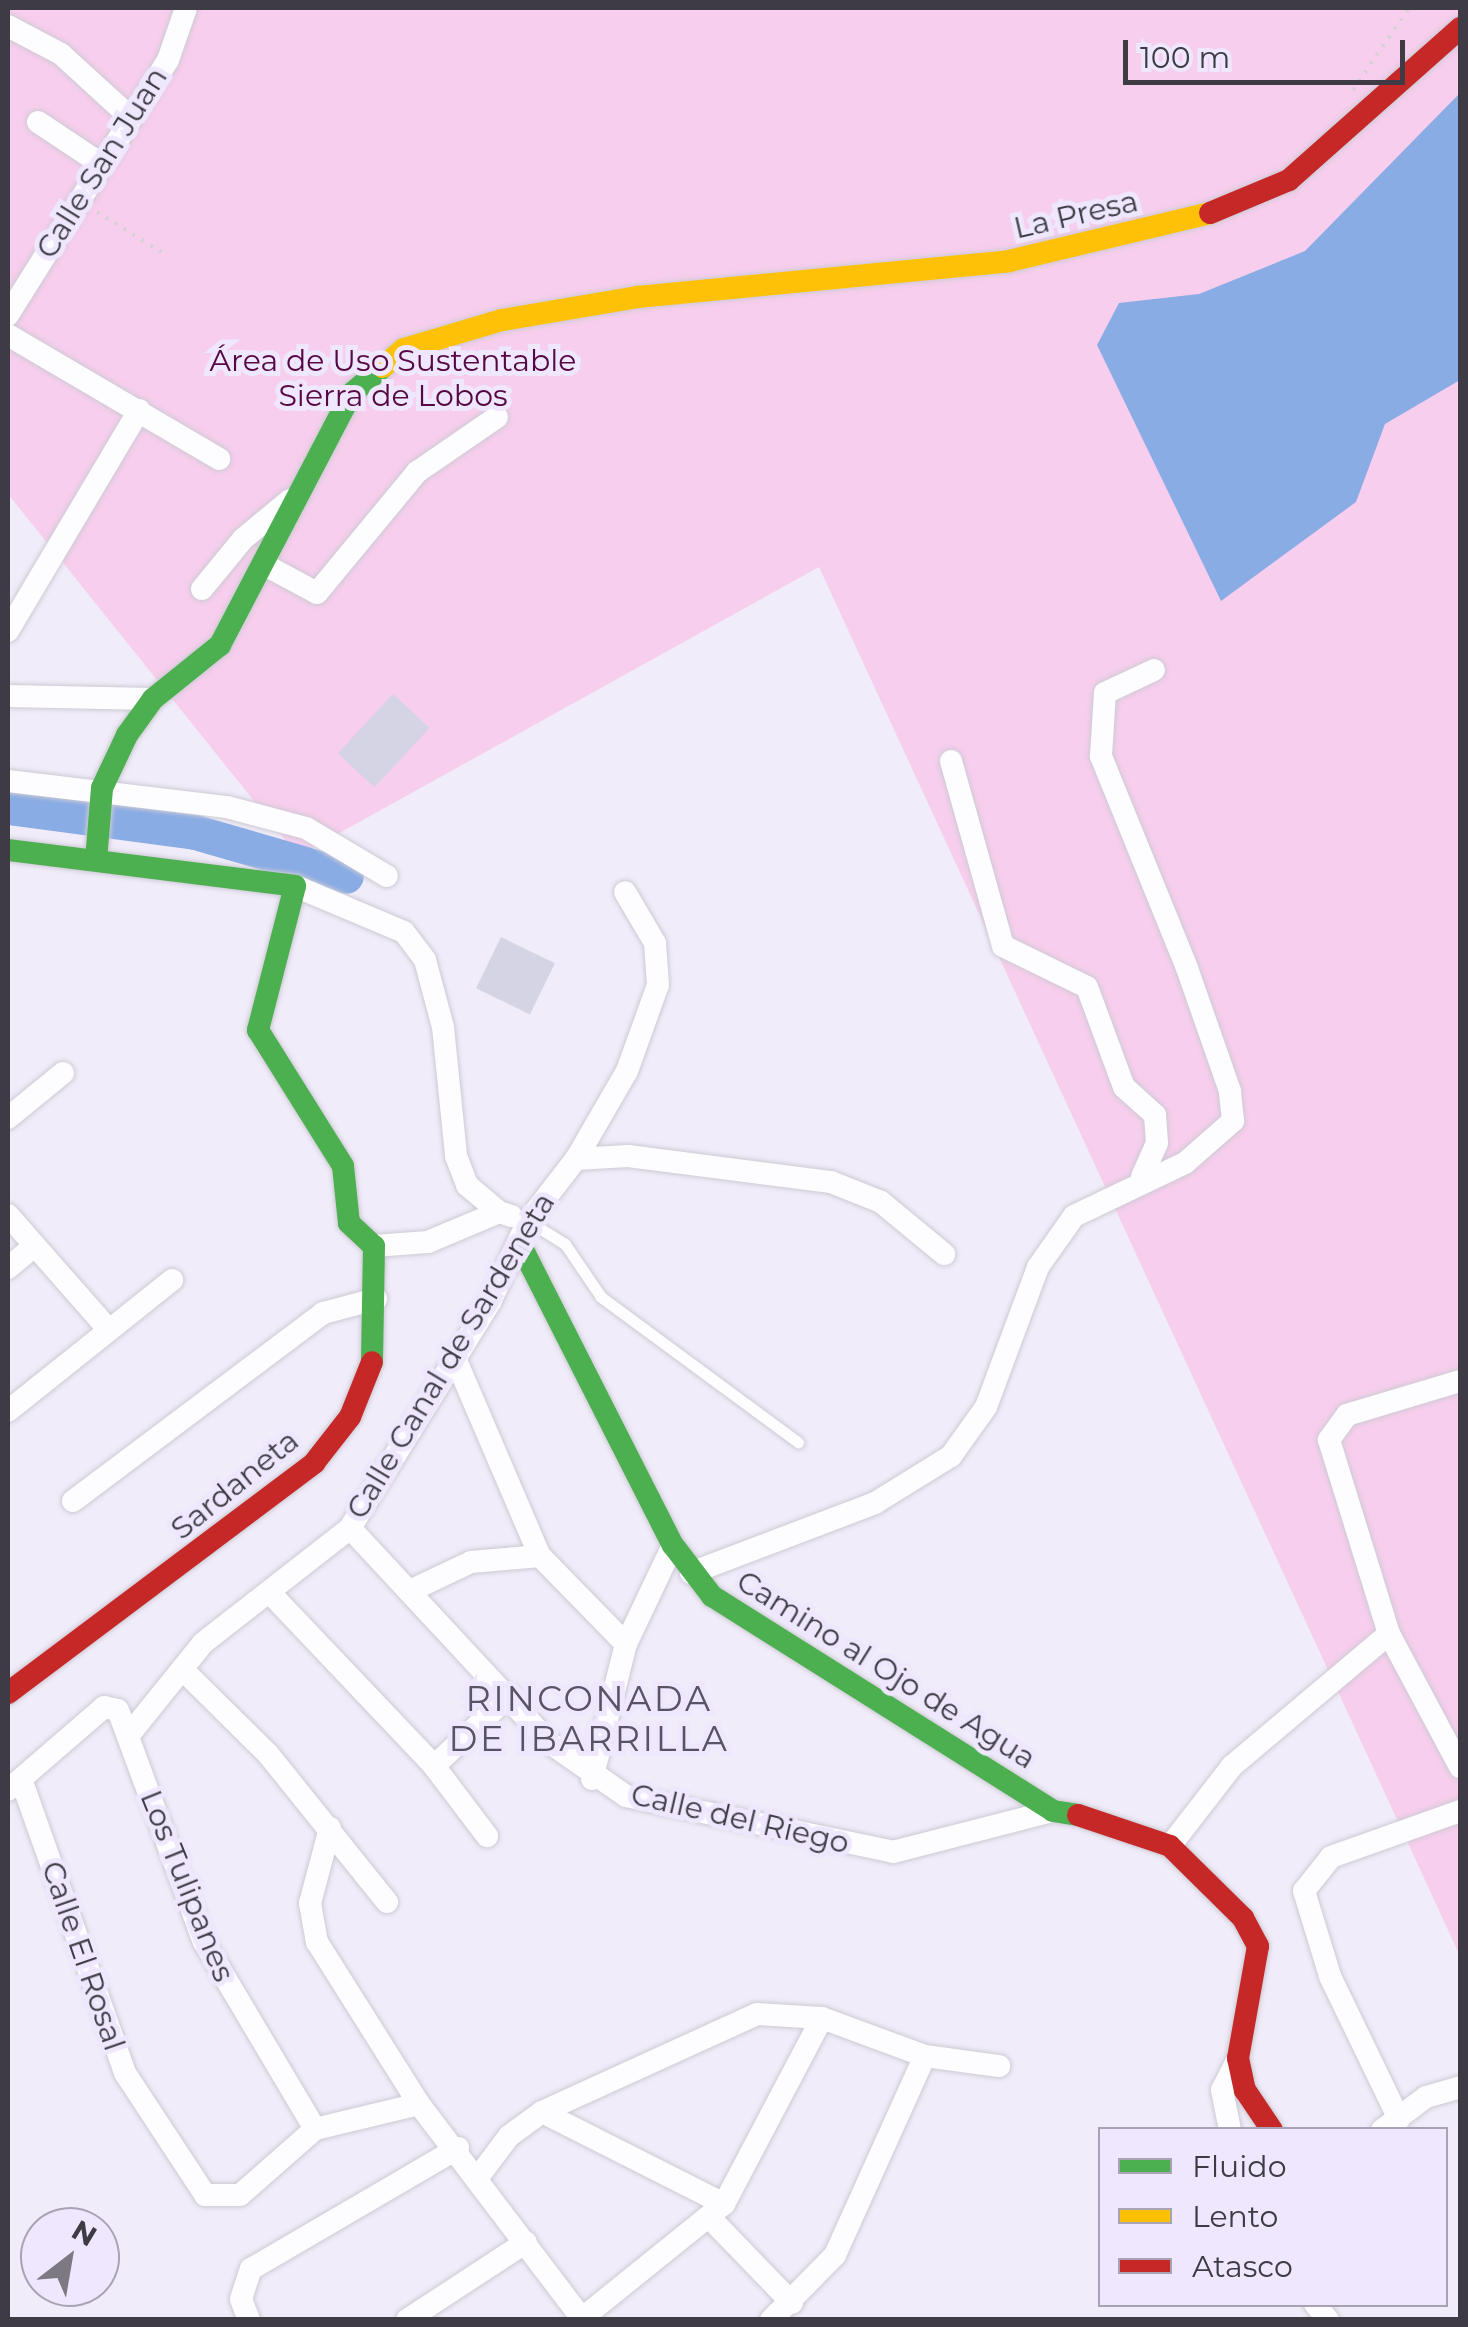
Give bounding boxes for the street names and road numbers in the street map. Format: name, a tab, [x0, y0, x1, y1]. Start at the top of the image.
street label: Calle San Juan	[29, 61, 175, 265]
street label: La Presa	[1010, 183, 1142, 247]
street label: Calle Canal de Sardeneta	[339, 1187, 563, 1525]
street label: Sardaneta	[164, 1423, 306, 1547]
street label: Camino al Ojo de Agua	[730, 1563, 1042, 1777]
street label: Calle del Riego	[628, 1776, 852, 1862]
street label: Los Tulipanes	[132, 1785, 242, 1987]
street label: Calle El Rosal	[34, 1857, 132, 2055]

